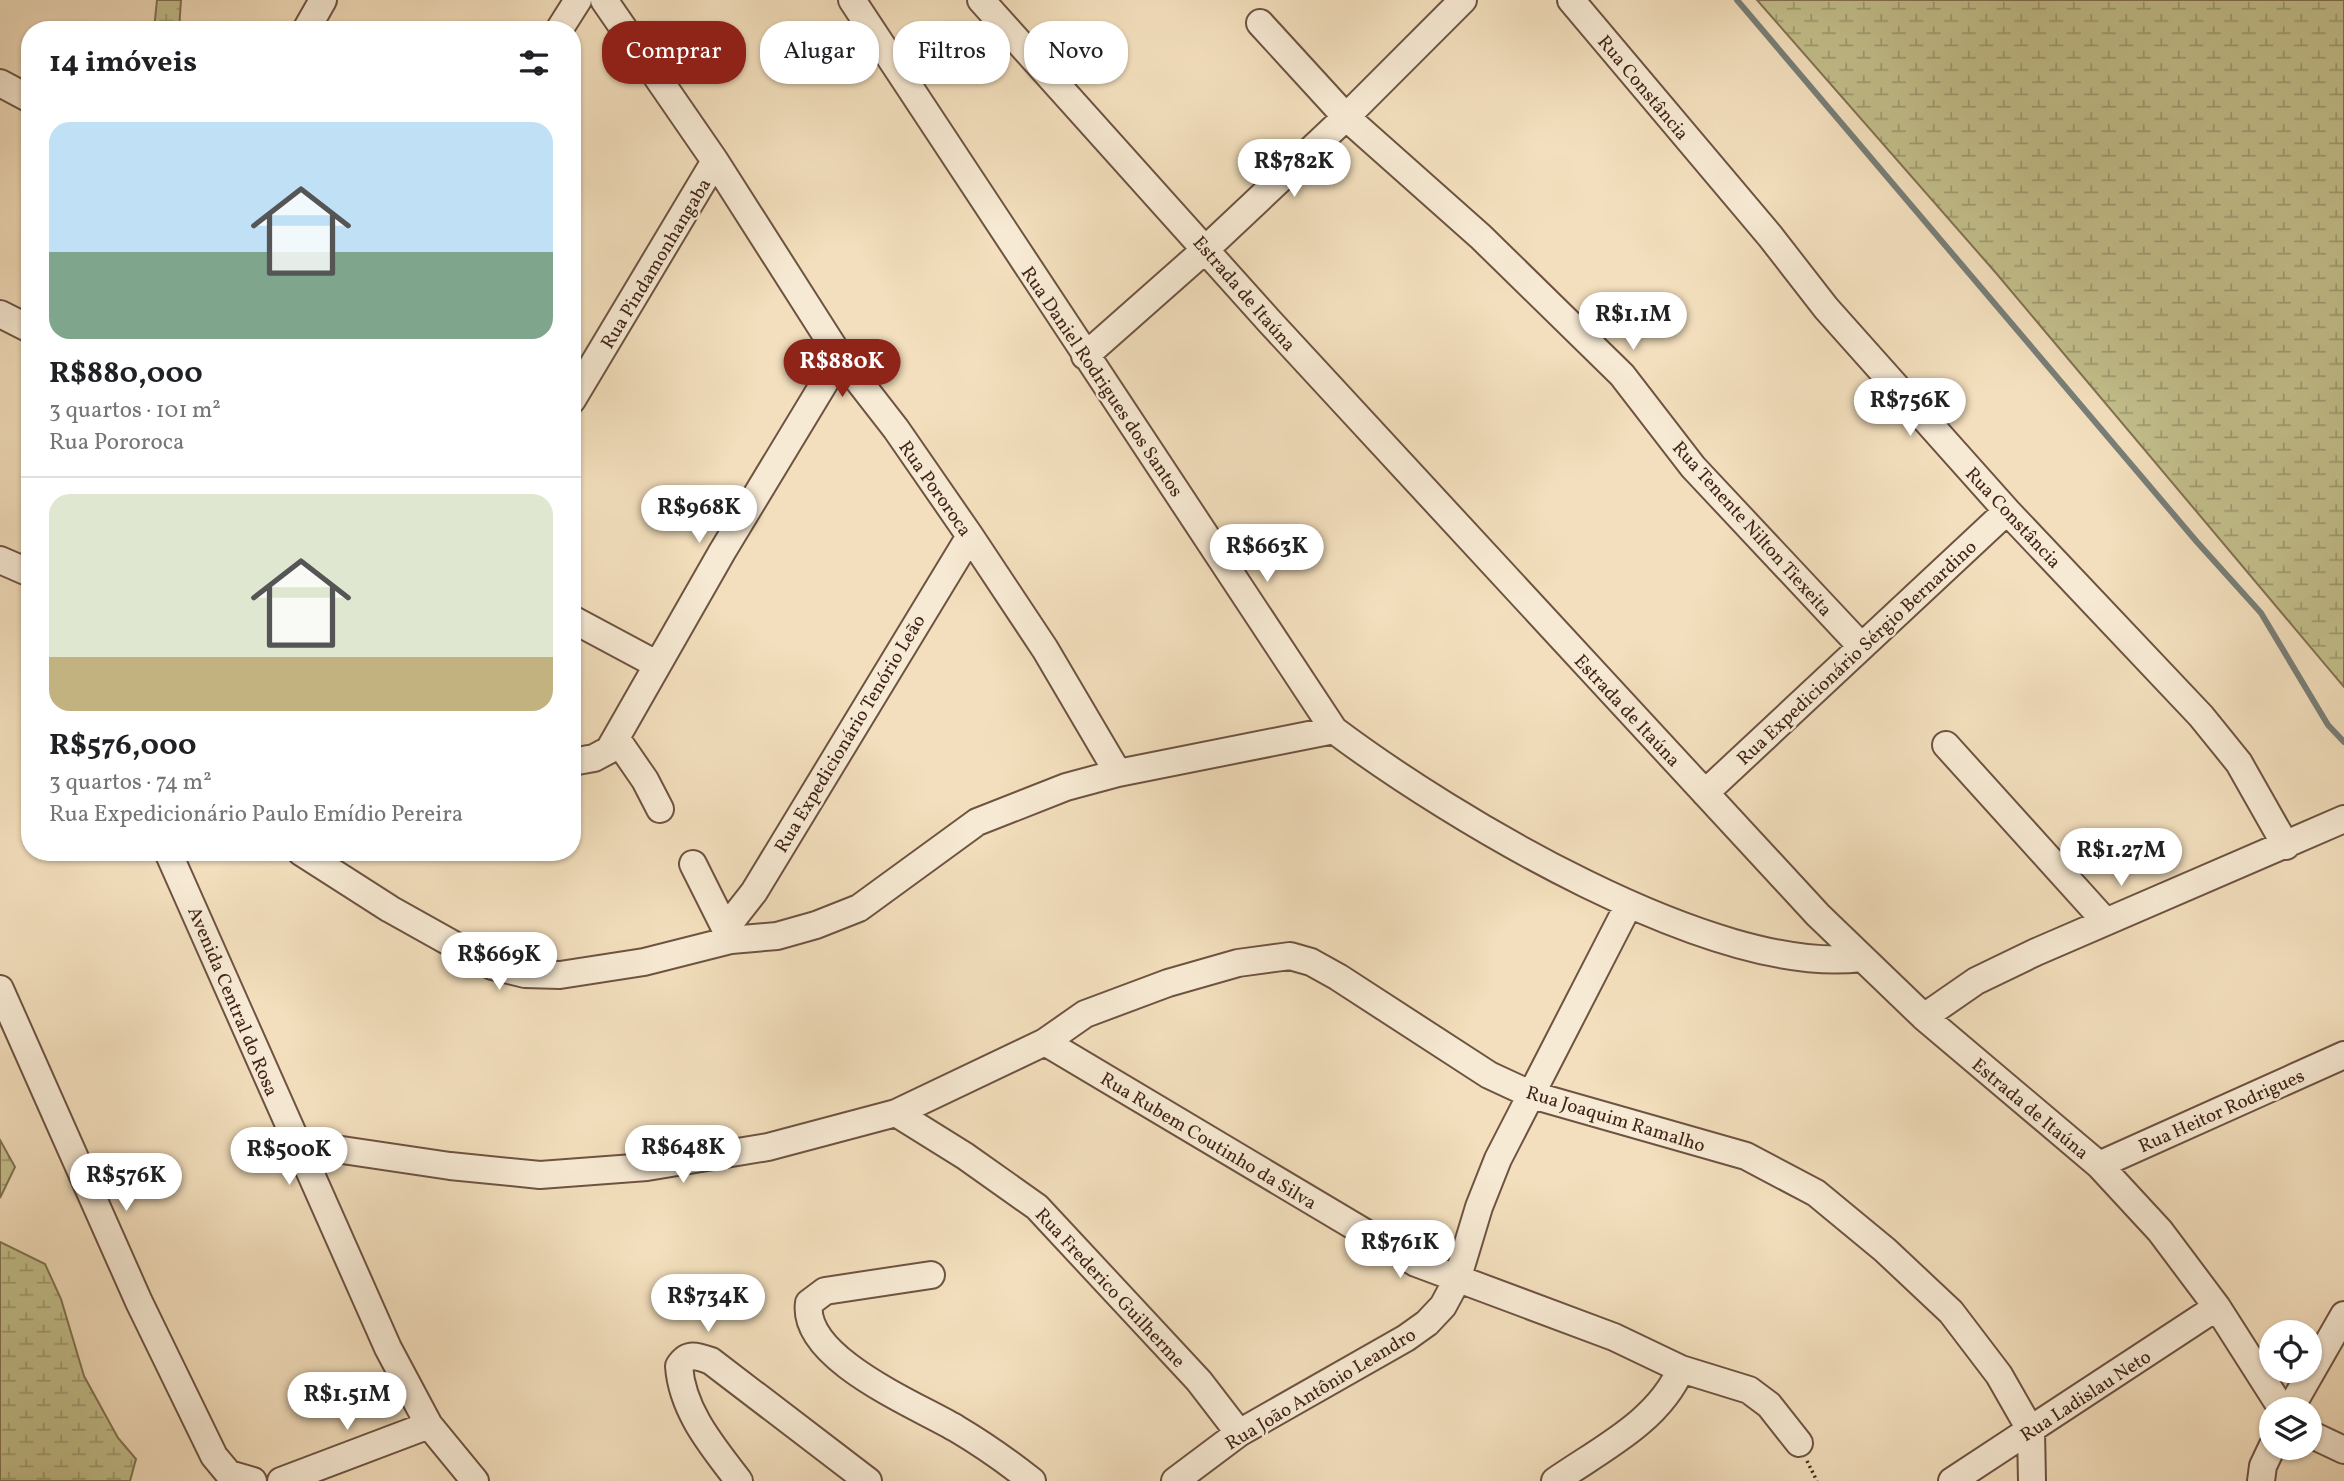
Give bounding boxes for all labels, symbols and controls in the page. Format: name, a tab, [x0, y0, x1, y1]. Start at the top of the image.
chip: Comprar	[602, 21, 746, 84]
chip: Alugar	[760, 21, 879, 84]
chip: Filtros	[893, 21, 1010, 84]
chip: Novo	[1024, 21, 1128, 84]
street label: Rua Constância	[1591, 30, 1694, 146]
text: 14 imóveis	[49, 42, 197, 84]
icon: filters	[515, 44, 553, 82]
pin: R$782K	[1237, 140, 1351, 199]
text: R$782K	[1254, 146, 1334, 178]
icon: home	[238, 168, 364, 294]
street label: Rua Pindamonhangaba	[595, 174, 718, 354]
street label: Estrada de Itaúna	[1186, 231, 1301, 358]
street label: Rua Daniel Rodrigues dos Santos	[1014, 262, 1188, 503]
pin: R$1.1M	[1576, 292, 1690, 352]
text: R$1.1M	[1595, 299, 1671, 331]
pin: R$880K	[785, 340, 899, 399]
text: R$880K	[800, 346, 884, 378]
text: R$880,000	[49, 353, 203, 395]
pin: R$756K	[1853, 378, 1967, 438]
text: R$756K	[1870, 385, 1950, 417]
text: 3 quartos · 101 m²	[49, 395, 221, 427]
text: Rua Pororoca	[49, 427, 184, 459]
street label: Rua Pororoca	[892, 436, 977, 542]
street label: Rua Tenente Nilton Tiexeita	[1666, 436, 1837, 623]
street label: Rua Constância	[1959, 462, 2066, 575]
pin: R$968K	[642, 486, 756, 545]
text: R$968K	[657, 492, 741, 524]
pin: R$663K	[1210, 524, 1324, 584]
text: R$663K	[1226, 531, 1308, 563]
street label: Rua Expedicionário Sérgio Bernardino	[1732, 535, 1983, 772]
icon: home	[238, 540, 364, 666]
street label: Rua Expedicionário Tenório Leão	[769, 610, 932, 858]
street label: Estrada de Itaúna	[1567, 649, 1686, 773]
text: R$576,000	[49, 725, 196, 767]
text: 3 quartos · 74 m²	[49, 767, 212, 799]
text: Rua Expedicionário Paulo Emídio Pereira	[49, 799, 463, 831]
pin: R$1.27M	[2056, 828, 2186, 888]
text: R$1.27M	[2076, 835, 2166, 867]
street label: Avenida Central do Rosa	[180, 903, 284, 1100]
pin: R$669K	[442, 932, 556, 992]
text: R$669K	[457, 939, 541, 971]
street label: Estrada de Itaúna	[1966, 1053, 2094, 1166]
street label: Rua Heitor Rodrigues	[2135, 1064, 2309, 1160]
street label: Rua Rubem Coutinho da Silva	[1095, 1067, 1321, 1217]
street label: Rua Joaquim Ramalho	[1523, 1080, 1708, 1160]
pin: R$648K	[626, 1126, 740, 1185]
pin: R$500K	[232, 1128, 346, 1187]
text: R$648K	[641, 1132, 725, 1164]
text: R$500K	[246, 1134, 332, 1166]
pin: R$576K	[69, 1154, 183, 1213]
text: R$576K	[86, 1160, 166, 1192]
street label: Rua Frederico Guilherme	[1028, 1203, 1191, 1374]
pin: R$761K	[1343, 1220, 1457, 1280]
text: R$761K	[1361, 1227, 1439, 1259]
pin: R$734K	[651, 1274, 765, 1334]
text: R$734K	[667, 1281, 749, 1313]
map controls	[2259, 1320, 2322, 1460]
button: locate	[2259, 1320, 2322, 1383]
street label: Rua João Antônio Leandro	[1221, 1322, 1421, 1457]
street label: Rua Ladislau Neto	[2016, 1345, 2156, 1449]
pin: R$1.51M	[282, 1372, 412, 1432]
text: R$1.51M	[303, 1379, 391, 1411]
button: layers	[2259, 1397, 2322, 1460]

